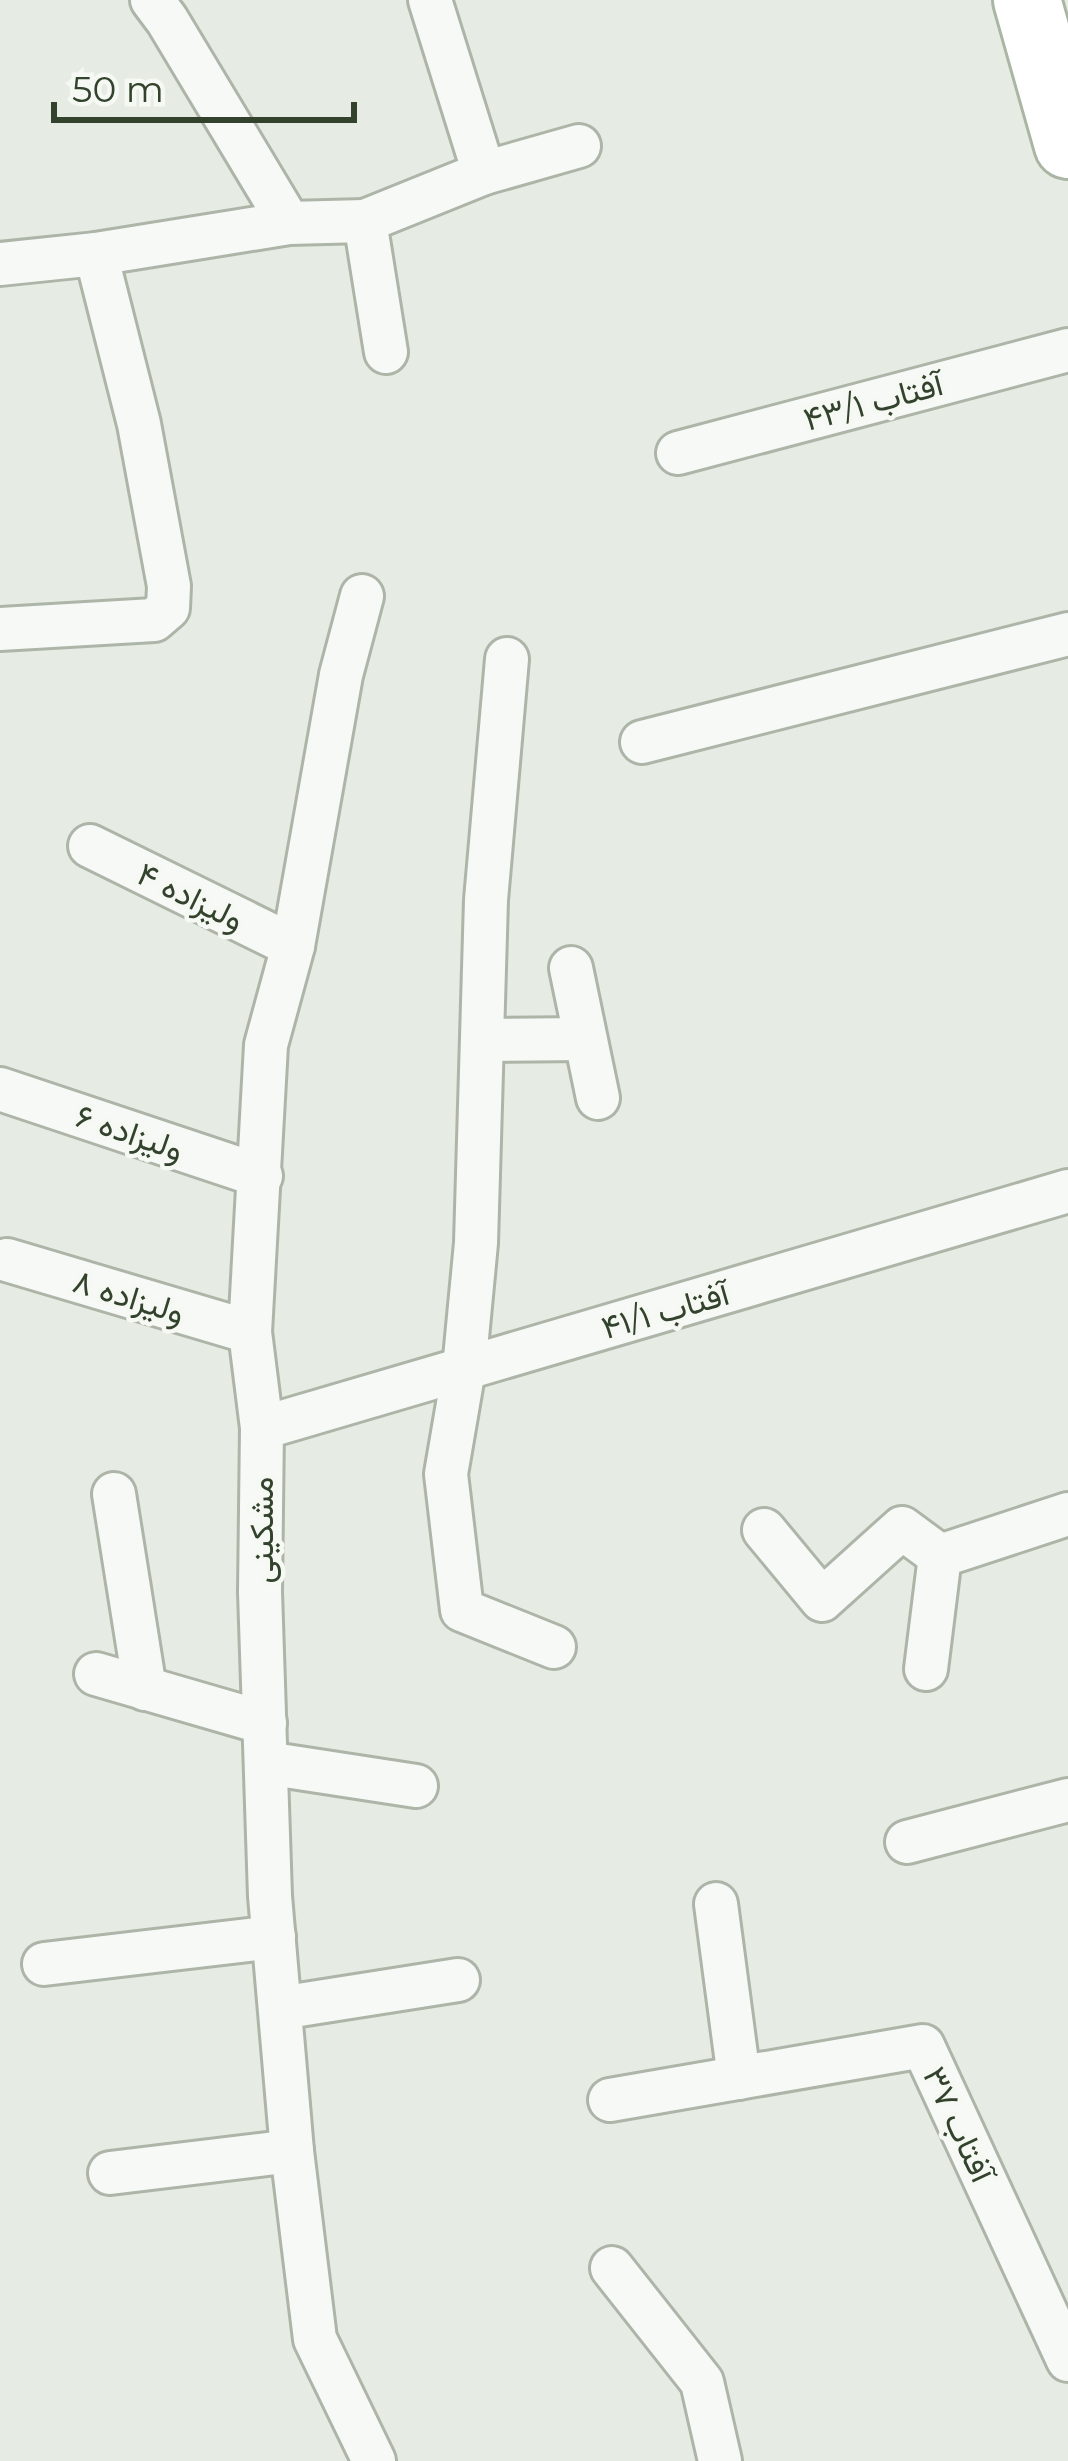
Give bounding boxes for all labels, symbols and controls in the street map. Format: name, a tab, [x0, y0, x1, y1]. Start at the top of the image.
scale bar	[54, 48, 354, 122]
text: 50 m	[72, 67, 164, 111]
street label: آفتاب ۴۳/۱	[799, 363, 949, 439]
street label: ولیزاده ۴	[131, 853, 251, 940]
street label: ولیزاده ۶	[71, 1095, 189, 1170]
street label: ولیزاده ۸	[68, 1260, 190, 1333]
street label: آفتاب ۴١/١	[597, 1272, 735, 1347]
street label: مشکینی	[241, 1477, 281, 1583]
street label: آفتاب ۳۷	[915, 2060, 1004, 2190]

